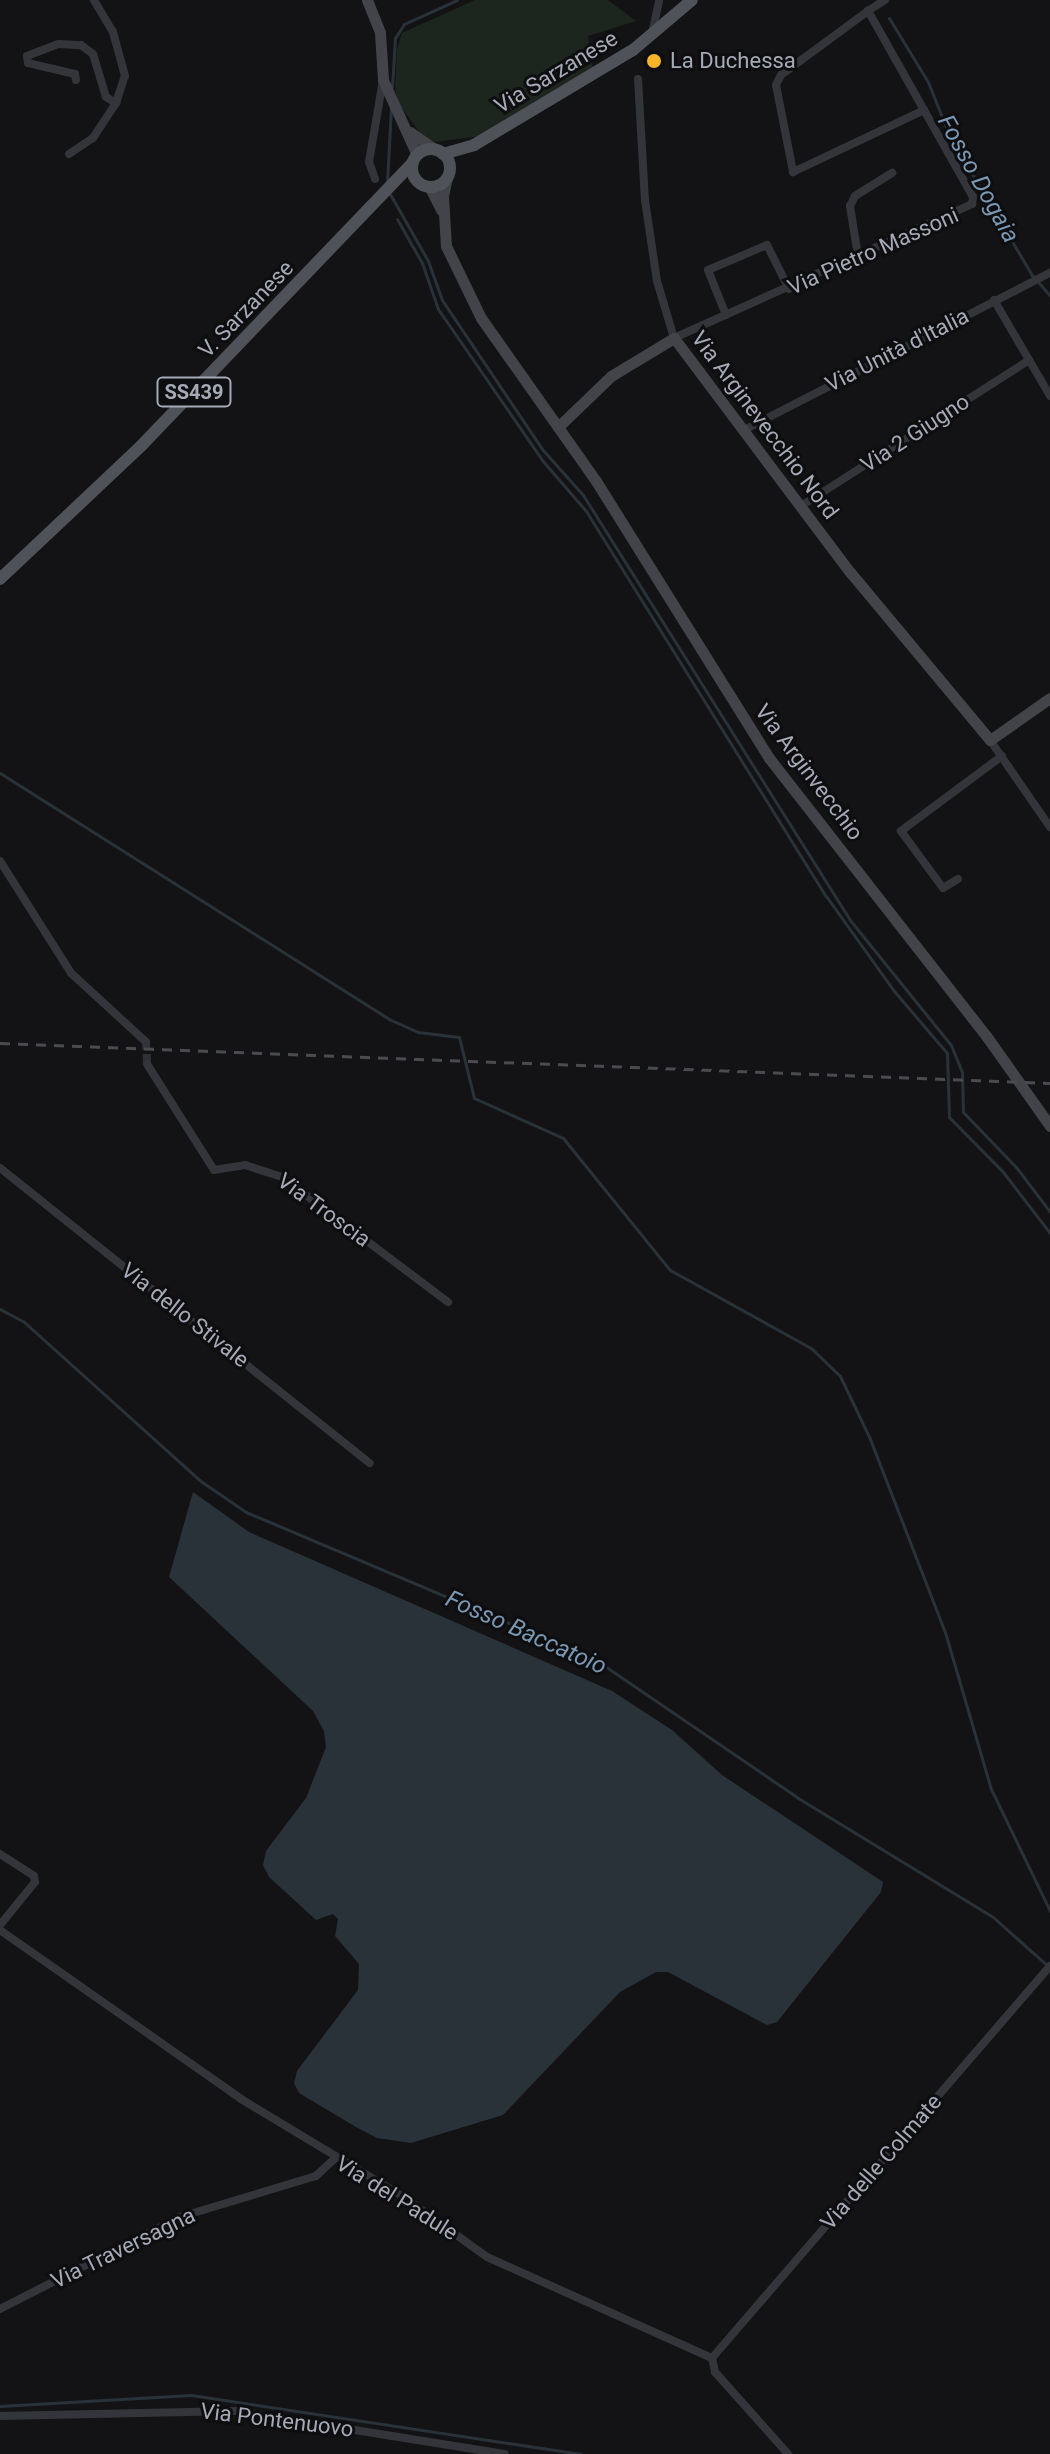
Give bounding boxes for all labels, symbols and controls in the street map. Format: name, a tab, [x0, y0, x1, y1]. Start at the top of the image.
street label: Via Sarzanese	[490, 25, 622, 119]
place label: La Duchessa	[670, 48, 796, 74]
marker: La Duchessa	[645, 52, 663, 70]
water label: Fosso Dogaia	[931, 110, 1025, 248]
street label: Via Pietro Massoni	[784, 202, 962, 300]
street label: V. Sarzanese	[193, 255, 299, 363]
street label: Via Unità d'Italia	[821, 303, 973, 397]
street label: Via Arginevecchio Nord	[686, 326, 844, 524]
road number: SS439	[156, 376, 232, 408]
street label: Via 2 Giugno	[856, 388, 974, 478]
street label: Via Arginvecchio	[749, 699, 869, 845]
street label: Via Troscia	[272, 1167, 376, 1253]
street label: Via dello Stivale	[116, 1257, 254, 1373]
water label: Fosso Baccatoio	[441, 1585, 611, 1681]
street label: Via delle Colmate	[815, 2089, 947, 2235]
street label: Via del Padule	[331, 2150, 463, 2246]
street label: Via Traversagna	[46, 2202, 200, 2294]
street label: Via Pontenuovo	[199, 2398, 355, 2442]

